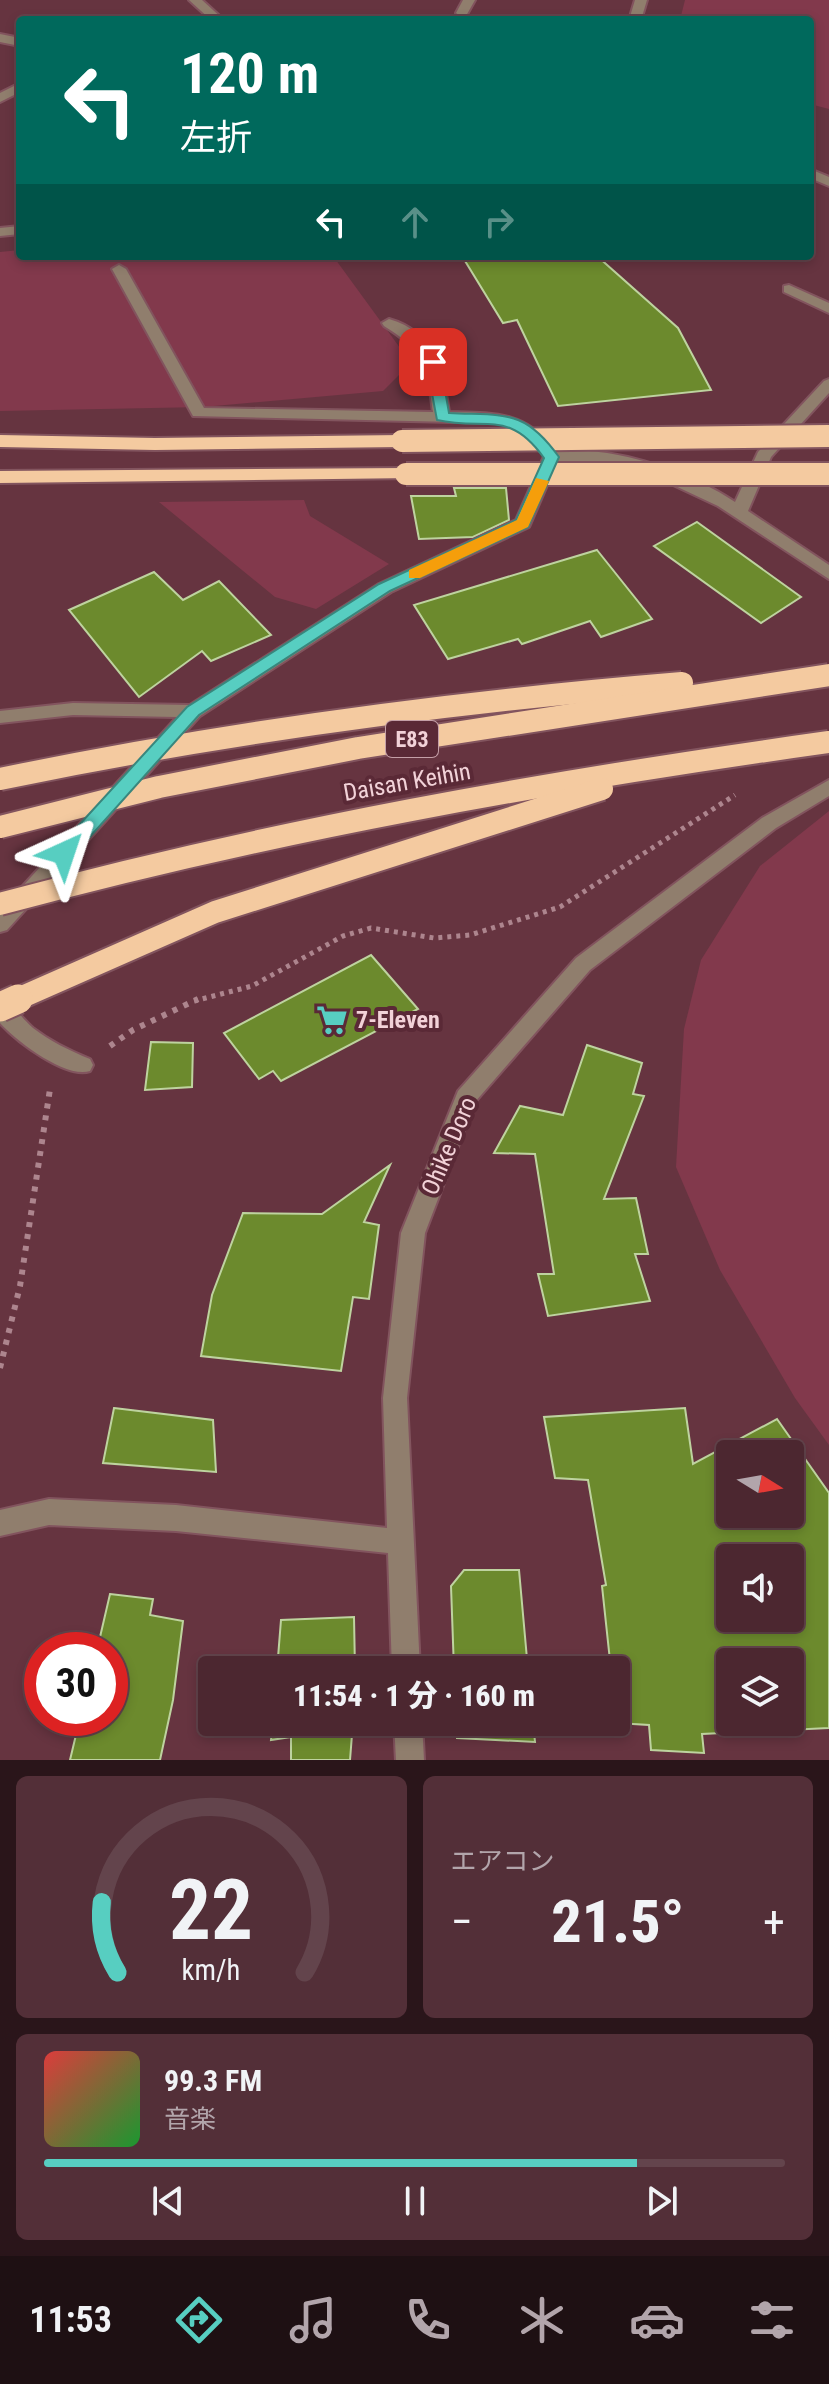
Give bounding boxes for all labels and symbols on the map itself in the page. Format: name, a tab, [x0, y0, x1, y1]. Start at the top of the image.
pin	[399, 328, 467, 396]
road number: E83	[386, 721, 438, 757]
street label: Daisan Keihin	[341, 757, 473, 807]
position arrow	[22, 811, 106, 895]
supermarket icon: 7-Eleven	[315, 1003, 349, 1037]
place label: 7-Eleven	[356, 1006, 440, 1034]
street label: Ohike Doro	[416, 1093, 482, 1199]
north arrow	[716, 1440, 804, 1528]
speed limit sign: 30	[24, 1632, 128, 1736]

